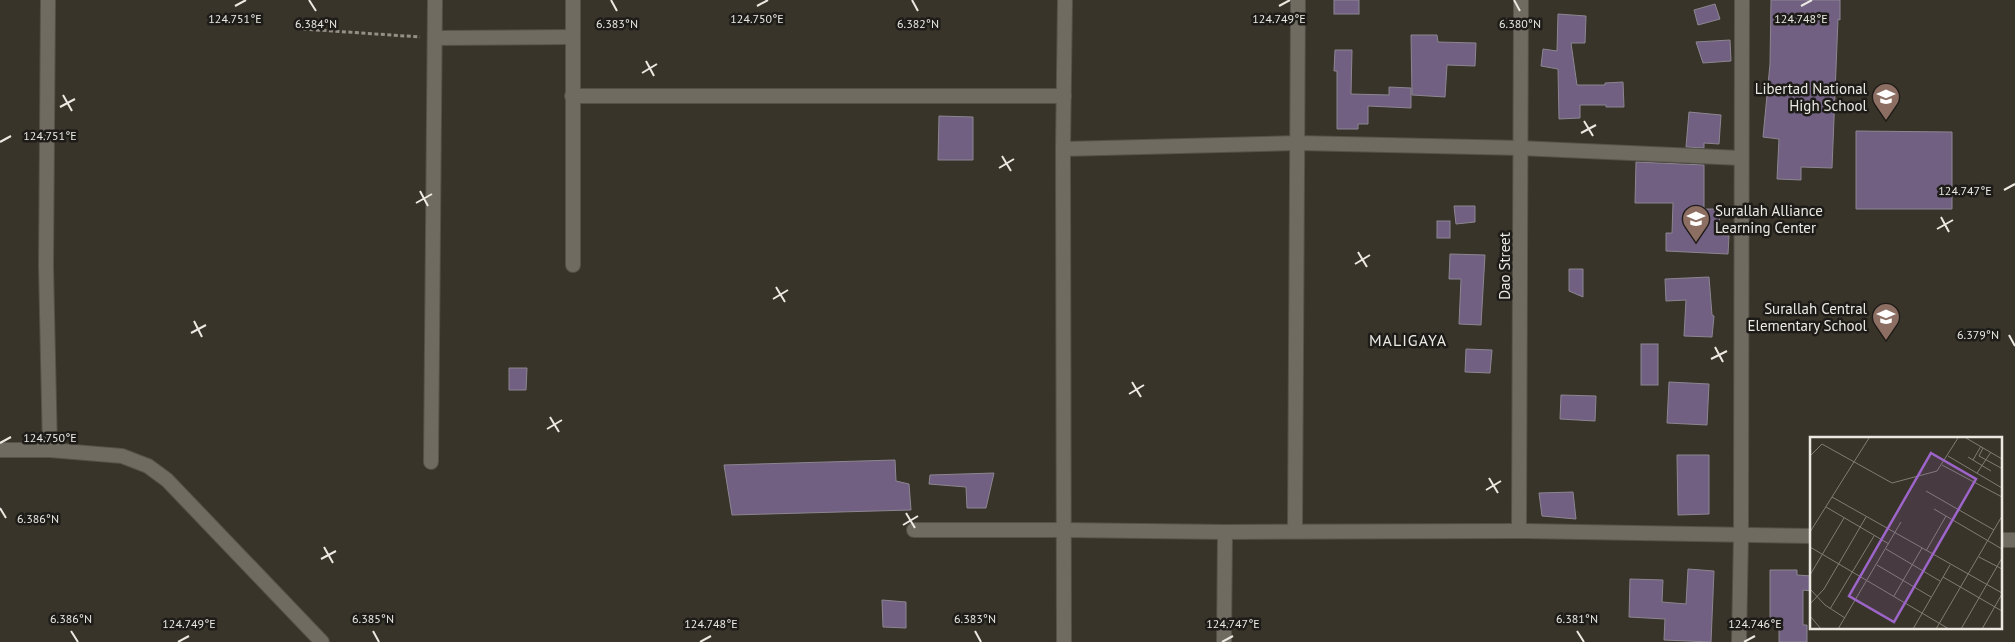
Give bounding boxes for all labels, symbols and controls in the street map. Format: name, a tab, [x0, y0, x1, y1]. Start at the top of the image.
text: 124.751°E	[208, 11, 262, 26]
text: 124.750°E	[730, 11, 784, 26]
text: 124.749°E	[1252, 11, 1306, 26]
text: 124.748°E	[1774, 11, 1828, 26]
text: 6.384°N	[295, 16, 337, 31]
text: 6.383°N	[596, 16, 638, 31]
text: 6.382°N	[897, 16, 939, 31]
text: 6.380°N	[1499, 16, 1541, 31]
place label: Libertad National High School	[1755, 79, 1868, 115]
school or university icon: Libertad National High School	[1871, 82, 1901, 121]
text: 124.751°E	[23, 128, 77, 143]
text: 124.747°E	[1938, 183, 1992, 198]
place label: Surallah Alliance Learning Center	[1715, 201, 1823, 237]
school or university icon: Surallah Alliance Learning Center	[1681, 204, 1711, 243]
street label: Dao Street	[1495, 232, 1514, 300]
place label: Surallah Central Elementary School	[1747, 299, 1868, 335]
school or university icon: Surallah Central Elementary School	[1871, 302, 1901, 341]
text: 6.379°N	[1957, 327, 1999, 342]
district label: MALIGAYA	[1369, 330, 1447, 350]
text: 124.750°E	[23, 430, 77, 445]
inset map	[1810, 437, 2002, 630]
text: 6.386°N	[17, 511, 59, 526]
text: 6.386°N	[50, 611, 92, 626]
text: 6.385°N	[352, 611, 394, 626]
text: 6.383°N	[954, 611, 996, 626]
text: 6.381°N	[1556, 611, 1598, 626]
text: 124.749°E	[162, 616, 216, 631]
text: 124.748°E	[684, 616, 738, 631]
text: 124.747°E	[1206, 616, 1260, 631]
text: 124.746°E	[1728, 616, 1782, 631]

